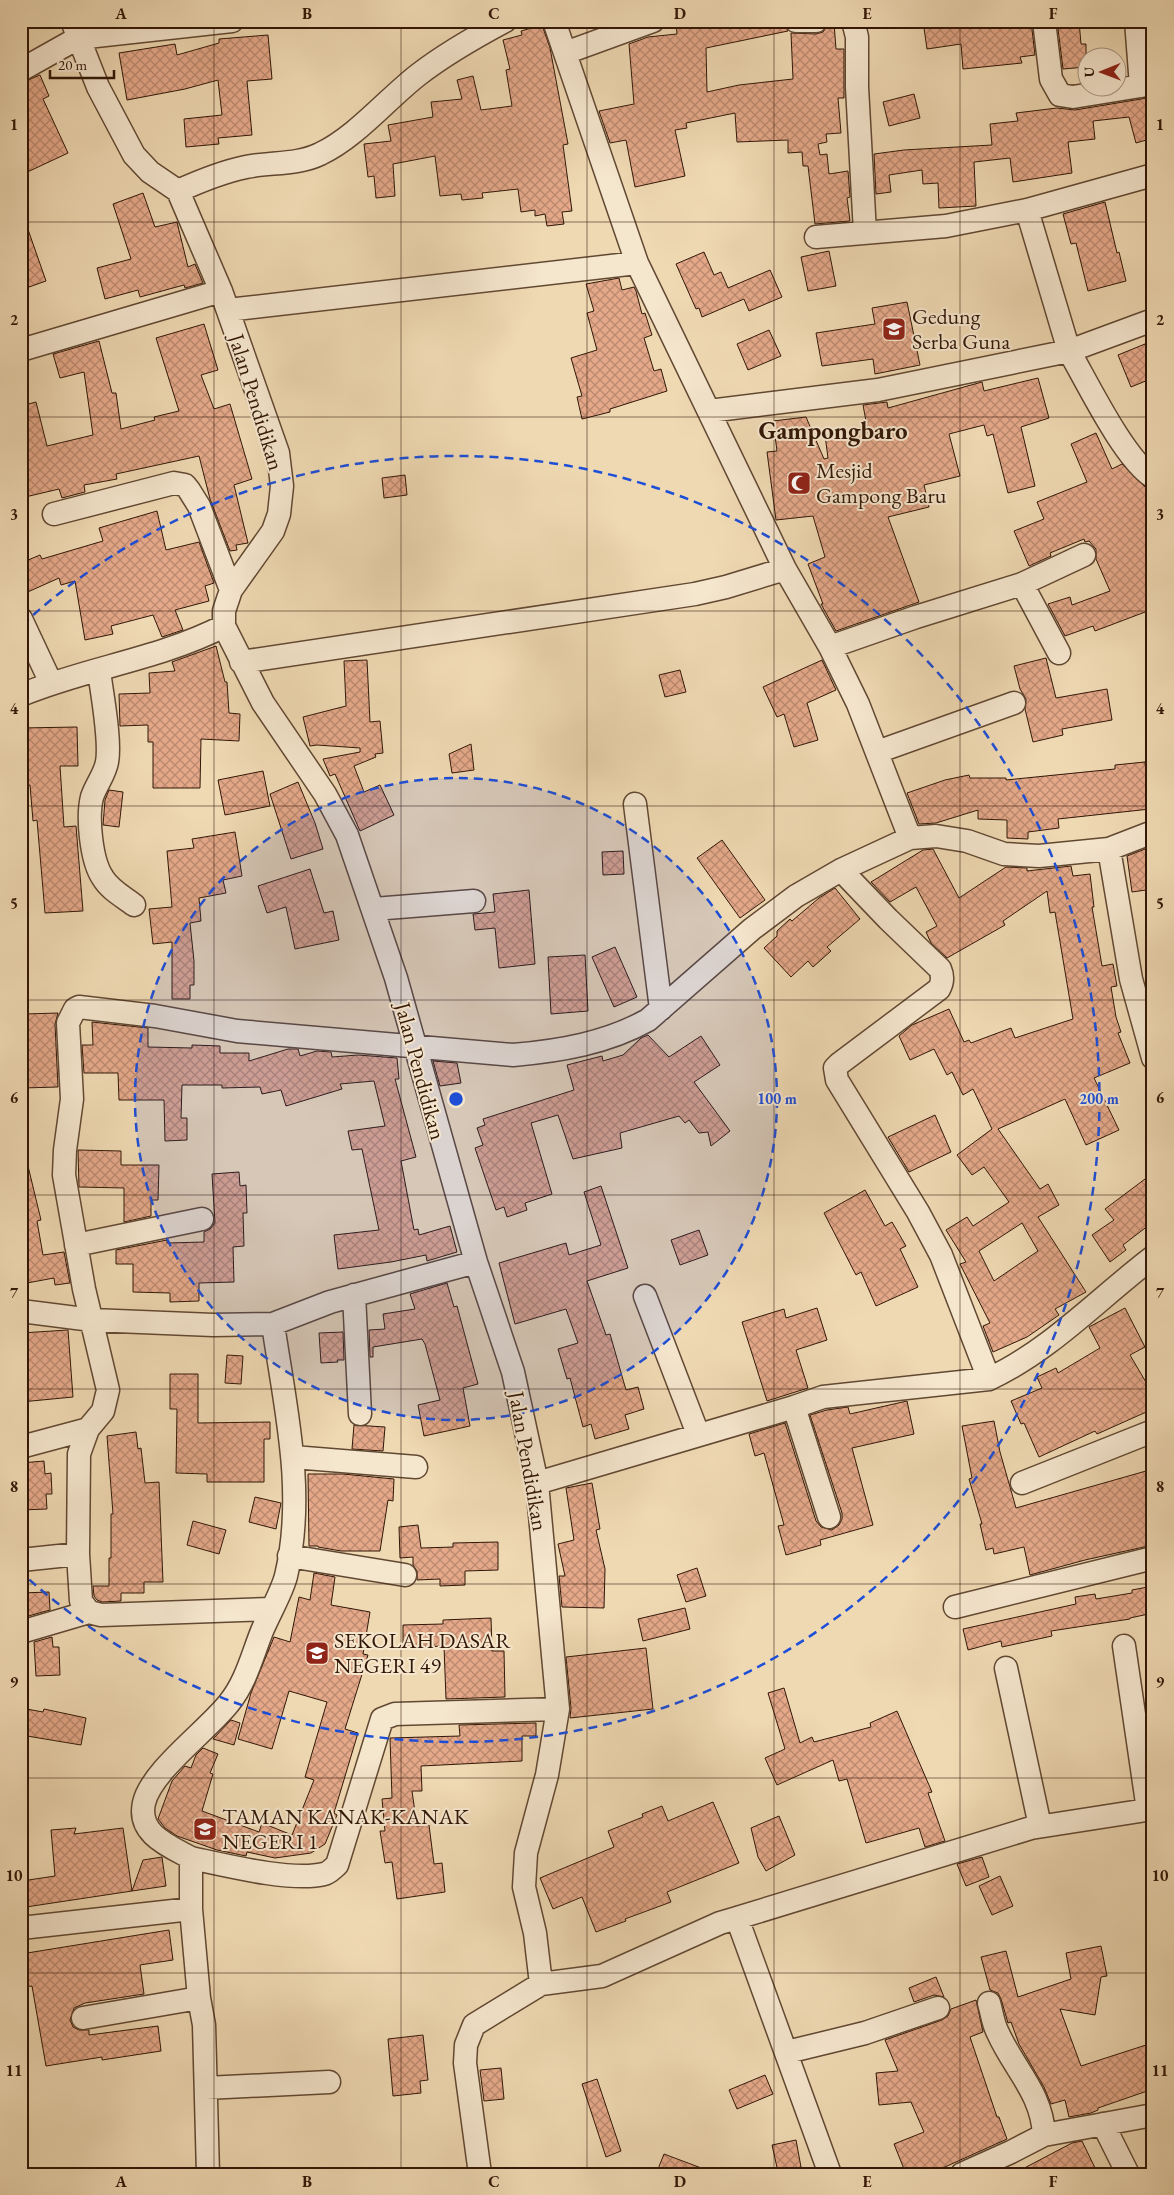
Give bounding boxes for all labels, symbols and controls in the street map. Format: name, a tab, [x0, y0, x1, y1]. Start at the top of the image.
text: A	[114, 3, 127, 24]
text: B	[302, 3, 312, 24]
text: C	[488, 3, 500, 24]
text: D	[674, 3, 686, 24]
text: E	[862, 3, 872, 24]
text: F	[1049, 3, 1058, 24]
scale bar	[50, 48, 114, 80]
north arrow	[1076, 48, 1126, 98]
text: 20 m	[58, 55, 87, 74]
text: U	[1080, 66, 1098, 78]
text: 1	[10, 114, 18, 135]
text: 1	[1156, 114, 1164, 135]
place label: Gedung Serba Guna	[912, 302, 1010, 356]
text: 2	[10, 309, 19, 330]
text: 2	[1156, 309, 1165, 330]
school or university icon: Gedung Serba Guna	[881, 316, 907, 342]
street label: Jalan Pendidikan	[221, 328, 291, 474]
district label: Gampongbaro	[758, 414, 908, 447]
place label: Mesjid Gampong Baru	[816, 456, 947, 510]
mosque icon: Mesjid Gampong Baru	[786, 470, 812, 496]
text: 3	[10, 504, 18, 525]
text: 3	[1156, 504, 1164, 525]
text: 4	[10, 698, 19, 719]
text: 4	[1156, 698, 1165, 719]
text: 5	[10, 893, 18, 914]
text: 5	[1156, 893, 1164, 914]
street label: Jalan Pendidikan	[388, 997, 453, 1144]
text: 6	[10, 1087, 19, 1108]
text: 6	[1156, 1087, 1165, 1108]
text: 100 m	[757, 1089, 797, 1108]
text: 200 m	[1079, 1089, 1119, 1108]
centre of rings	[447, 1090, 465, 1108]
text: 7	[10, 1282, 19, 1303]
text: 7	[1156, 1282, 1165, 1303]
street label: Jalan Pendidikan	[502, 1387, 555, 1534]
text: 8	[10, 1476, 18, 1497]
text: 8	[1156, 1476, 1164, 1497]
place label: SEKOLAH DASAR NEGERI 49	[334, 1626, 511, 1680]
school or university icon: SEKOLAH DASAR NEGERI 49	[304, 1640, 330, 1666]
text: 9	[10, 1671, 19, 1692]
text: 9	[1156, 1671, 1165, 1692]
place label: TAMAN KANAK-KANAK NEGERI 1	[222, 1802, 470, 1856]
school or university icon: TAMAN KANAK-KANAK NEGERI 1	[192, 1816, 218, 1842]
text: 10	[6, 1865, 23, 1886]
text: 10	[1152, 1865, 1169, 1886]
text: 11	[6, 2060, 22, 2081]
text: 11	[1152, 2060, 1168, 2081]
text: A	[114, 2171, 127, 2192]
text: B	[302, 2171, 312, 2192]
text: C	[488, 2171, 500, 2192]
text: D	[674, 2171, 686, 2192]
text: E	[862, 2171, 872, 2192]
text: F	[1049, 2171, 1058, 2192]

